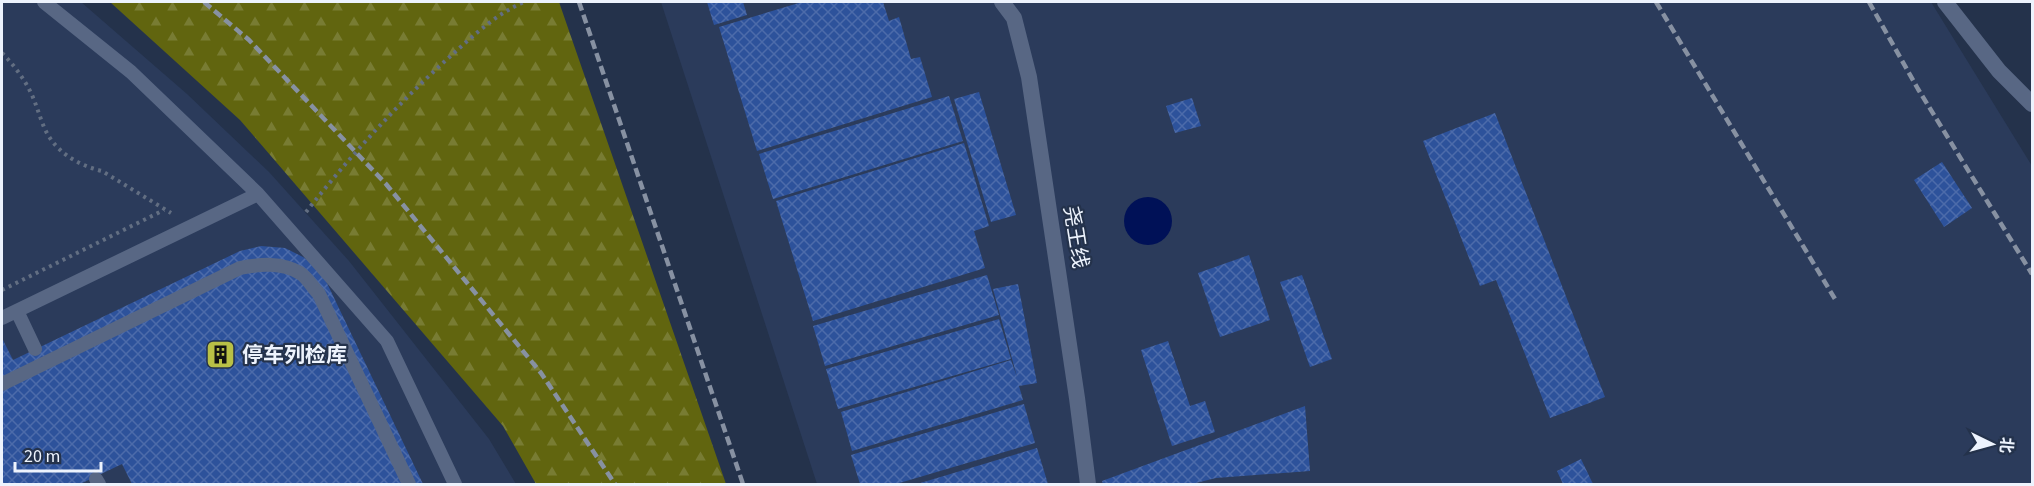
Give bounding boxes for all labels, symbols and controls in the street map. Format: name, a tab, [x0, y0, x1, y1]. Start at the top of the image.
street label: 尧王线	[1056, 204, 1096, 270]
building icon: 停车列检库	[205, 339, 237, 371]
place label: 停车列检库	[242, 340, 347, 370]
north arrow	[1962, 414, 2022, 474]
scale bar	[15, 435, 100, 473]
text: 北	[1994, 436, 2018, 454]
text: 20 m	[24, 444, 60, 469]

